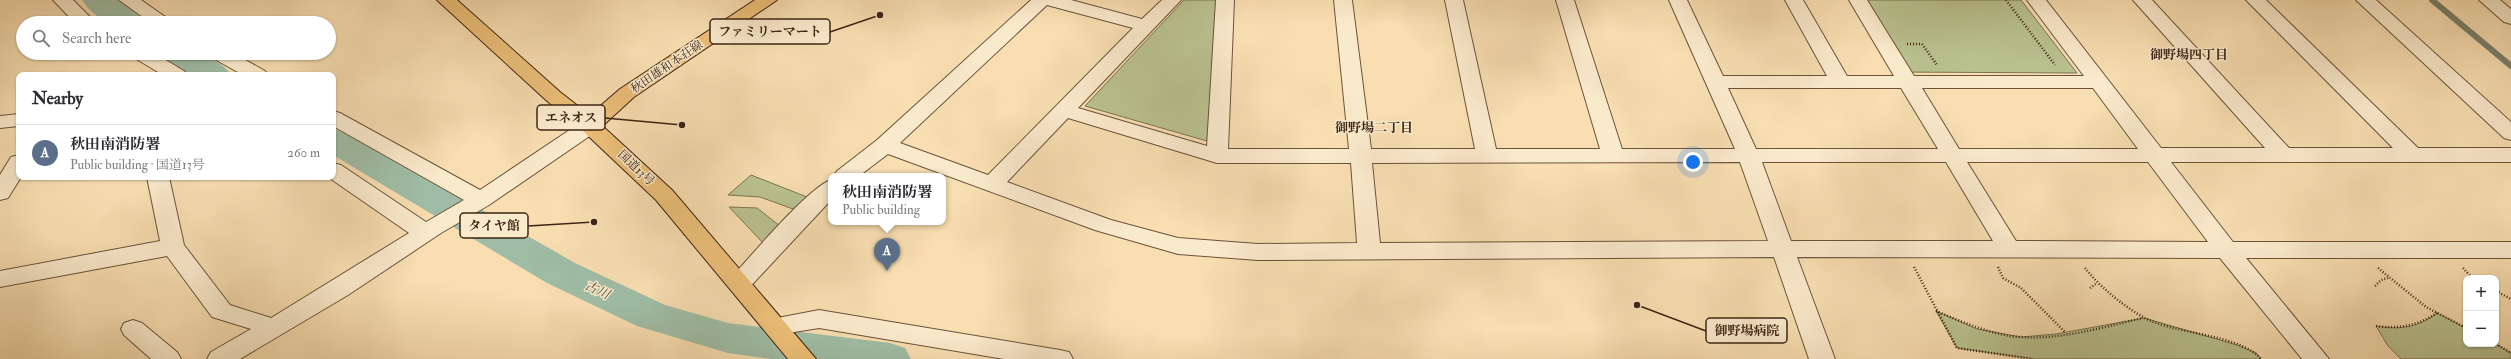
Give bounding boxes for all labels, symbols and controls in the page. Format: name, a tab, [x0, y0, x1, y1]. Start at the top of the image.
search box	[16, 16, 336, 60]
callout: ファミリーマート	[710, 19, 830, 44]
text: ファミリーマート	[718, 24, 822, 40]
icon: search	[30, 27, 52, 49]
text: Search here	[62, 29, 131, 48]
street label: 秋田雄和本荘線	[628, 37, 706, 97]
district label: 御野場四丁目	[2150, 47, 2228, 63]
text: Nearby	[32, 88, 83, 109]
callout: エネオス	[537, 105, 605, 130]
text: エネオス	[545, 110, 597, 126]
district label: 御野場二丁目	[1335, 120, 1413, 136]
text: 秋田南消防署	[70, 135, 160, 154]
text: A	[41, 145, 49, 161]
text: 260 m	[287, 145, 320, 161]
street label: 国道13号	[614, 147, 658, 189]
your location	[1683, 152, 1703, 172]
text: Public building · 国道13号	[70, 157, 205, 173]
popup	[828, 173, 946, 225]
text: 秋田南消防署	[842, 183, 932, 202]
text: Public building	[842, 202, 920, 218]
callout: タイヤ館	[460, 213, 528, 238]
text: タイヤ館	[468, 218, 520, 234]
pin: A	[874, 238, 900, 271]
map controls	[2463, 275, 2499, 347]
button: +	[2463, 275, 2499, 311]
water label: 古川	[582, 277, 614, 304]
button: −	[2463, 311, 2499, 347]
callout: 御野場病院	[1706, 318, 1787, 343]
text: 御野場病院	[1714, 323, 1780, 339]

